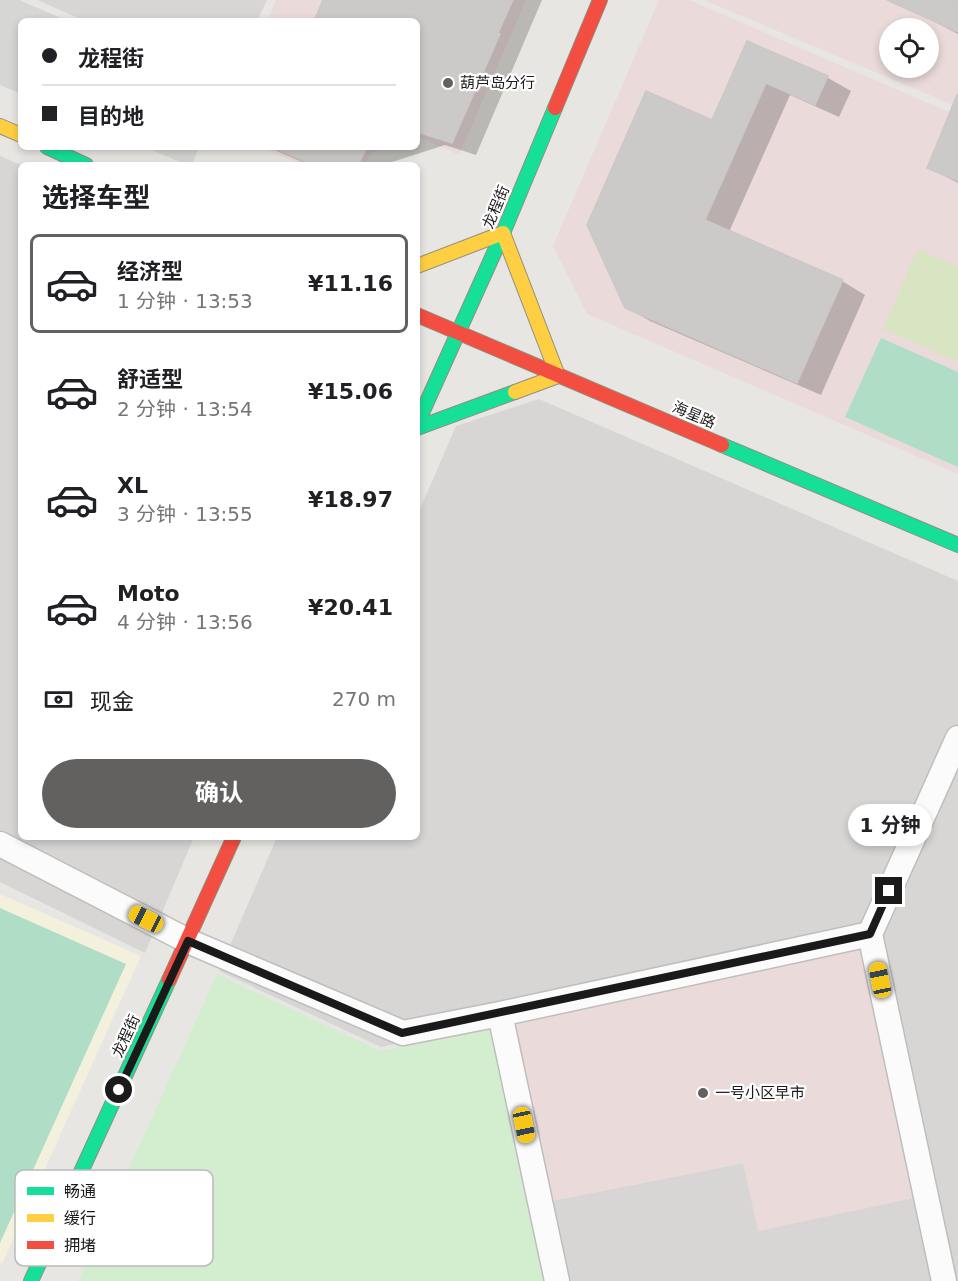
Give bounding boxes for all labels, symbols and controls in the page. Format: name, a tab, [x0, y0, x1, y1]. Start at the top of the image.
map controls	[879, 18, 939, 78]
button: locate	[879, 18, 939, 78]
text: 龙程街	[78, 46, 144, 71]
place label: 葫芦岛分行	[460, 74, 535, 92]
marker: 葫芦岛分行	[441, 76, 455, 90]
text: 目的地	[78, 104, 144, 129]
text: 选择车型	[42, 182, 150, 213]
street label: 龙程街	[479, 183, 513, 231]
icon: car	[45, 257, 99, 311]
text: 经济型	[117, 259, 183, 284]
text: ¥11.16	[308, 271, 393, 296]
text: 1 分钟 · 13:53	[117, 289, 253, 313]
icon: car	[45, 365, 99, 419]
text: 舒适型	[117, 367, 183, 392]
text: ¥15.06	[308, 379, 393, 404]
text: 2 分钟 · 13:54	[117, 397, 253, 421]
street label: 海星路	[670, 398, 718, 432]
icon: car	[45, 473, 99, 527]
text: XL	[117, 473, 148, 498]
text: ¥18.97	[308, 487, 393, 512]
text: 3 分钟 · 13:55	[117, 502, 253, 526]
icon: car	[45, 581, 99, 635]
text: Moto	[117, 581, 180, 606]
text: ¥20.41	[308, 595, 393, 620]
text: 4 分钟 · 13:56	[117, 610, 253, 634]
icon: cash	[42, 683, 75, 716]
text: 270 m	[332, 687, 396, 711]
text: 现金	[90, 689, 134, 714]
button: 确认	[42, 759, 396, 828]
callout: 1 分钟	[847, 804, 931, 846]
text: 1 分钟	[860, 813, 920, 837]
route end	[875, 877, 902, 904]
car	[126, 903, 166, 935]
car	[867, 961, 893, 999]
street label: 龙程街	[108, 1012, 144, 1060]
route start	[105, 1076, 132, 1103]
place label: 一号小区早市	[715, 1084, 805, 1102]
marker: 一号小区早市	[696, 1086, 710, 1100]
car	[511, 1106, 537, 1144]
legend	[15, 1170, 213, 1266]
text: 畅通	[64, 1182, 96, 1201]
text: 缓行	[64, 1209, 96, 1228]
text: 拥堵	[64, 1236, 96, 1255]

